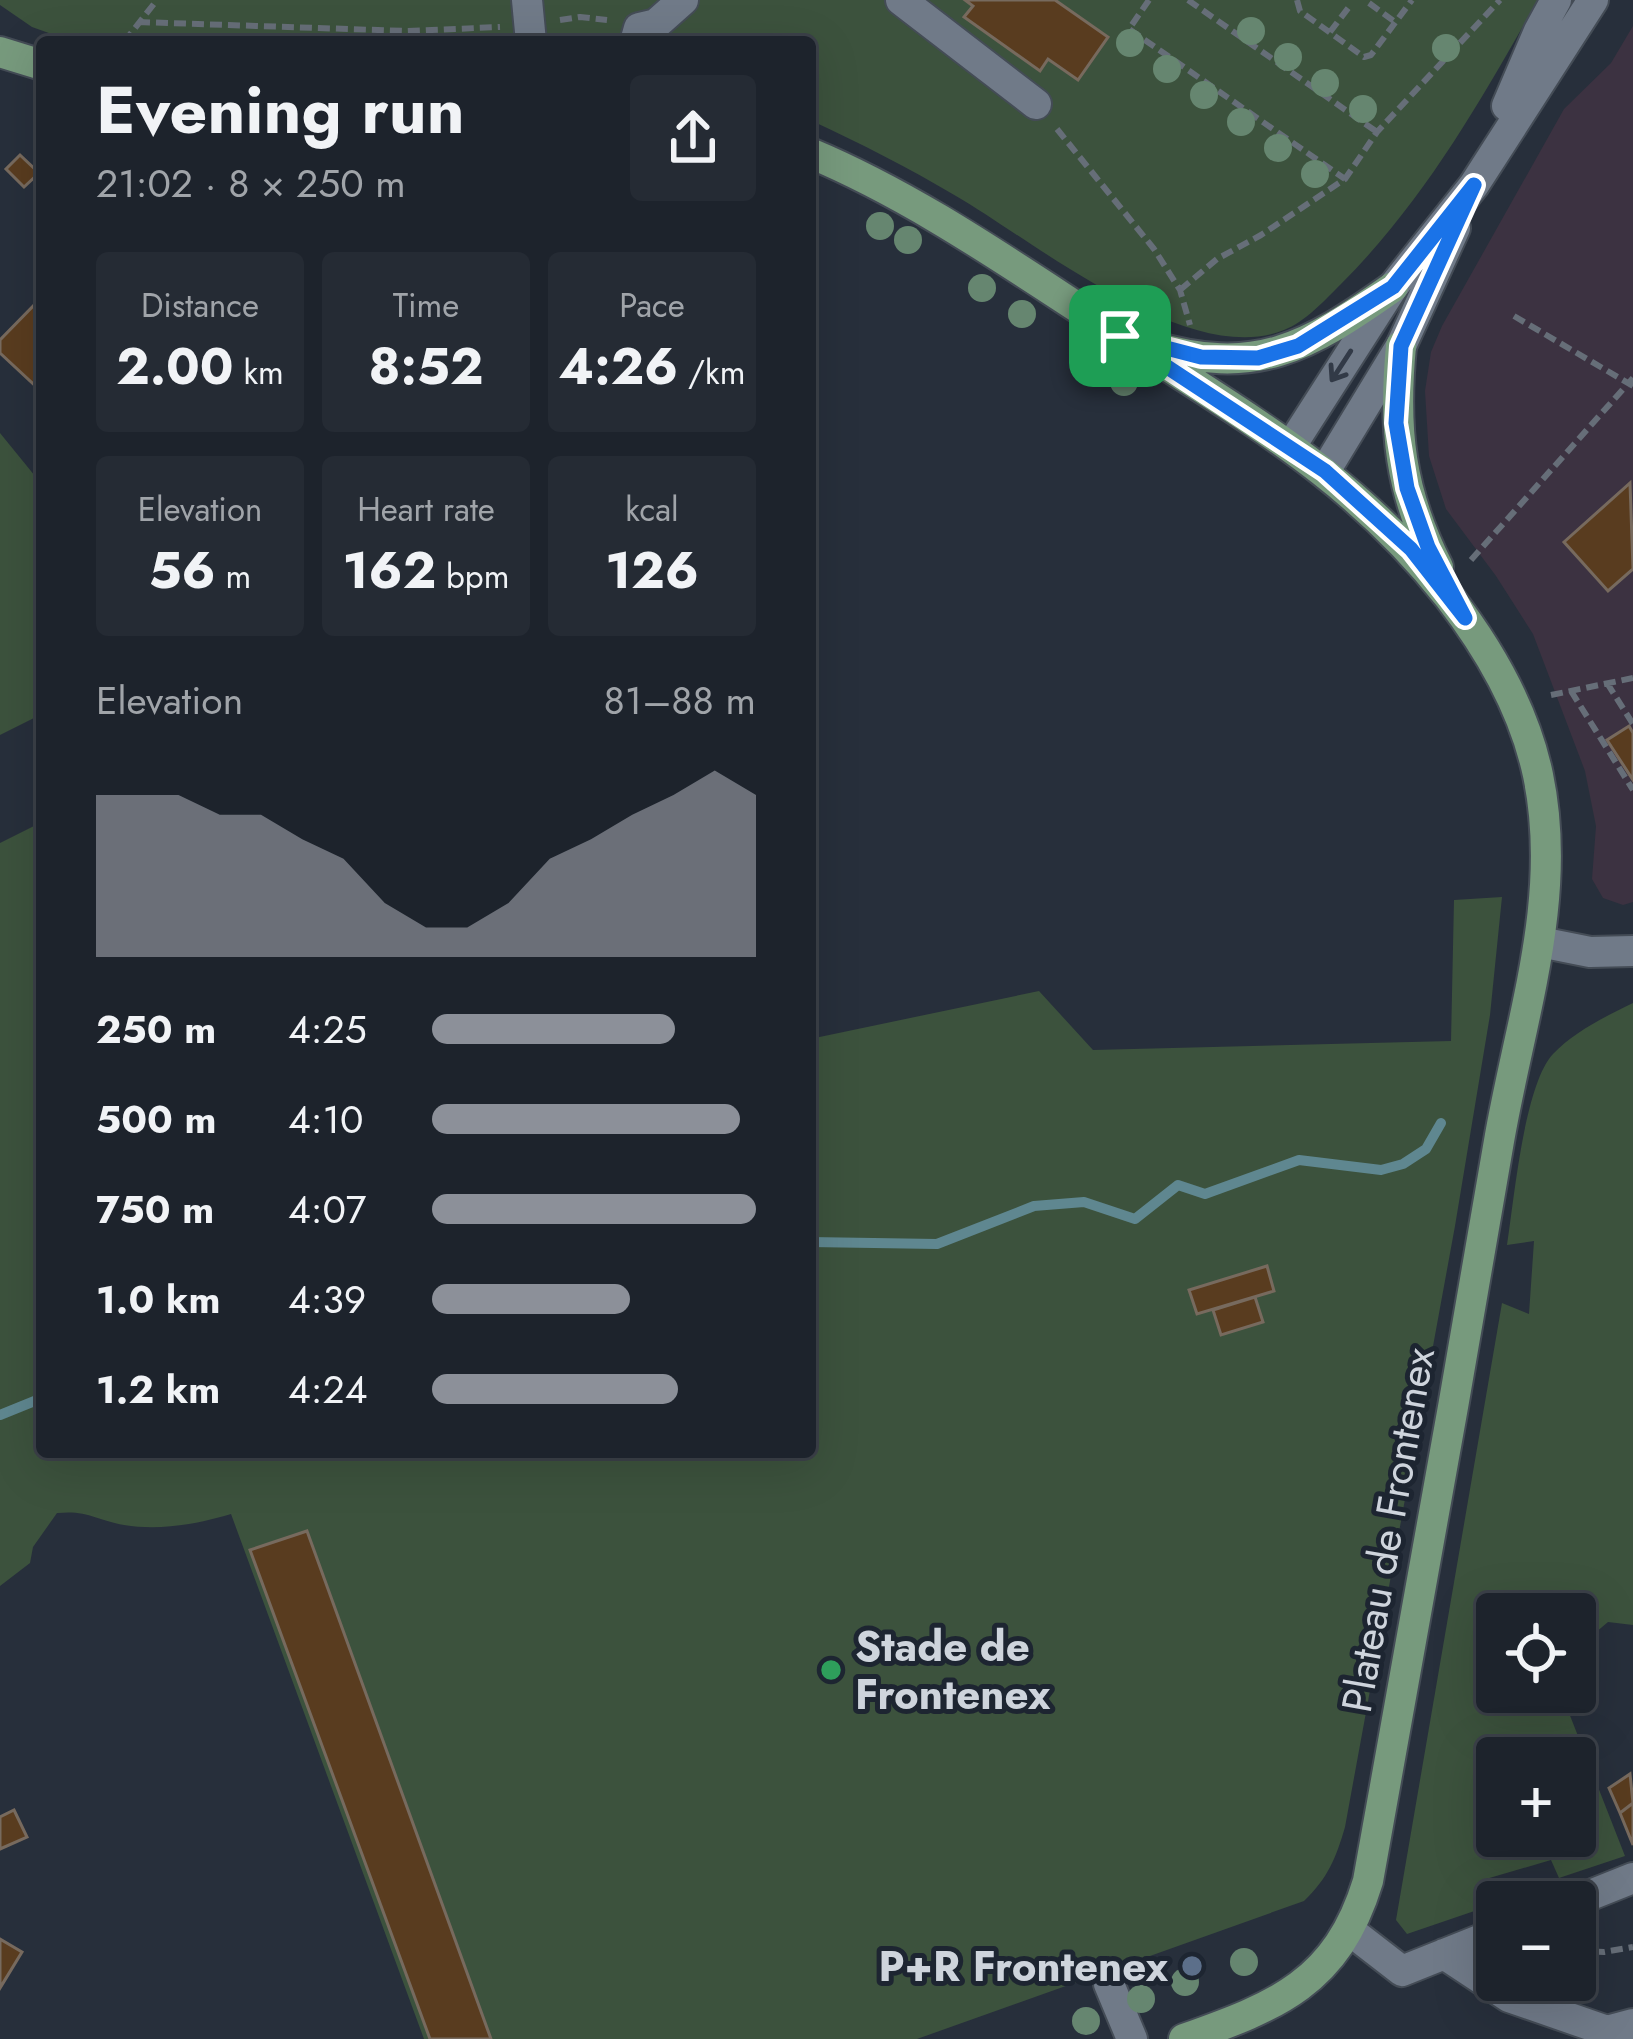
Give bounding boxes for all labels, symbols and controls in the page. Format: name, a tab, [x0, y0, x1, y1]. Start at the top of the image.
text: Evening run	[96, 62, 465, 158]
button: share	[630, 75, 756, 201]
text: 21:02 · 8 × 250 m	[96, 155, 406, 212]
text: Distance	[141, 282, 259, 329]
text: Time	[393, 282, 459, 329]
text: Pace	[619, 282, 685, 329]
pin	[1069, 285, 1171, 387]
icon: arrive	[1087, 303, 1153, 369]
text: 2.00	[116, 329, 234, 403]
text: 8:52	[369, 329, 483, 403]
text: 4:26	[559, 329, 678, 403]
text: km	[234, 349, 284, 396]
text: /km	[678, 349, 745, 396]
one-way arrow	[1329, 349, 1354, 383]
text: Elevation	[138, 486, 262, 533]
text: Heart rate	[357, 486, 495, 533]
text: kcal	[625, 486, 679, 533]
text: 56	[149, 533, 216, 607]
text: 162	[343, 533, 436, 607]
text: 126	[605, 533, 699, 607]
text: m	[216, 553, 251, 600]
text: bpm	[436, 553, 509, 600]
text: Elevation	[96, 672, 243, 729]
text: 81–88 m	[604, 672, 756, 729]
text: 250 m	[96, 1001, 216, 1058]
text: 4:25	[288, 1001, 367, 1058]
text: 500 m	[96, 1091, 216, 1148]
text: 4:10	[288, 1091, 363, 1148]
text: 750 m	[96, 1181, 214, 1238]
text: 4:07	[288, 1181, 366, 1238]
text: 1.0 km	[96, 1271, 220, 1328]
text: 4:39	[288, 1271, 366, 1328]
street label: Plateau de Frontenex	[1326, 1343, 1450, 1717]
text: 1.2 km	[96, 1361, 220, 1418]
text: 4:24	[288, 1361, 367, 1418]
map controls	[1476, 1593, 1596, 2001]
button: locate	[1476, 1593, 1596, 1713]
place label: Stade de Frontenex	[855, 1616, 1051, 1725]
marker: Stade de Frontenex	[818, 1657, 844, 1683]
button: +	[1476, 1737, 1596, 1857]
button: −	[1476, 1881, 1596, 2001]
place label: P+R Frontenex	[878, 1936, 1169, 1997]
marker: P+R Frontenex	[1179, 1953, 1205, 1979]

